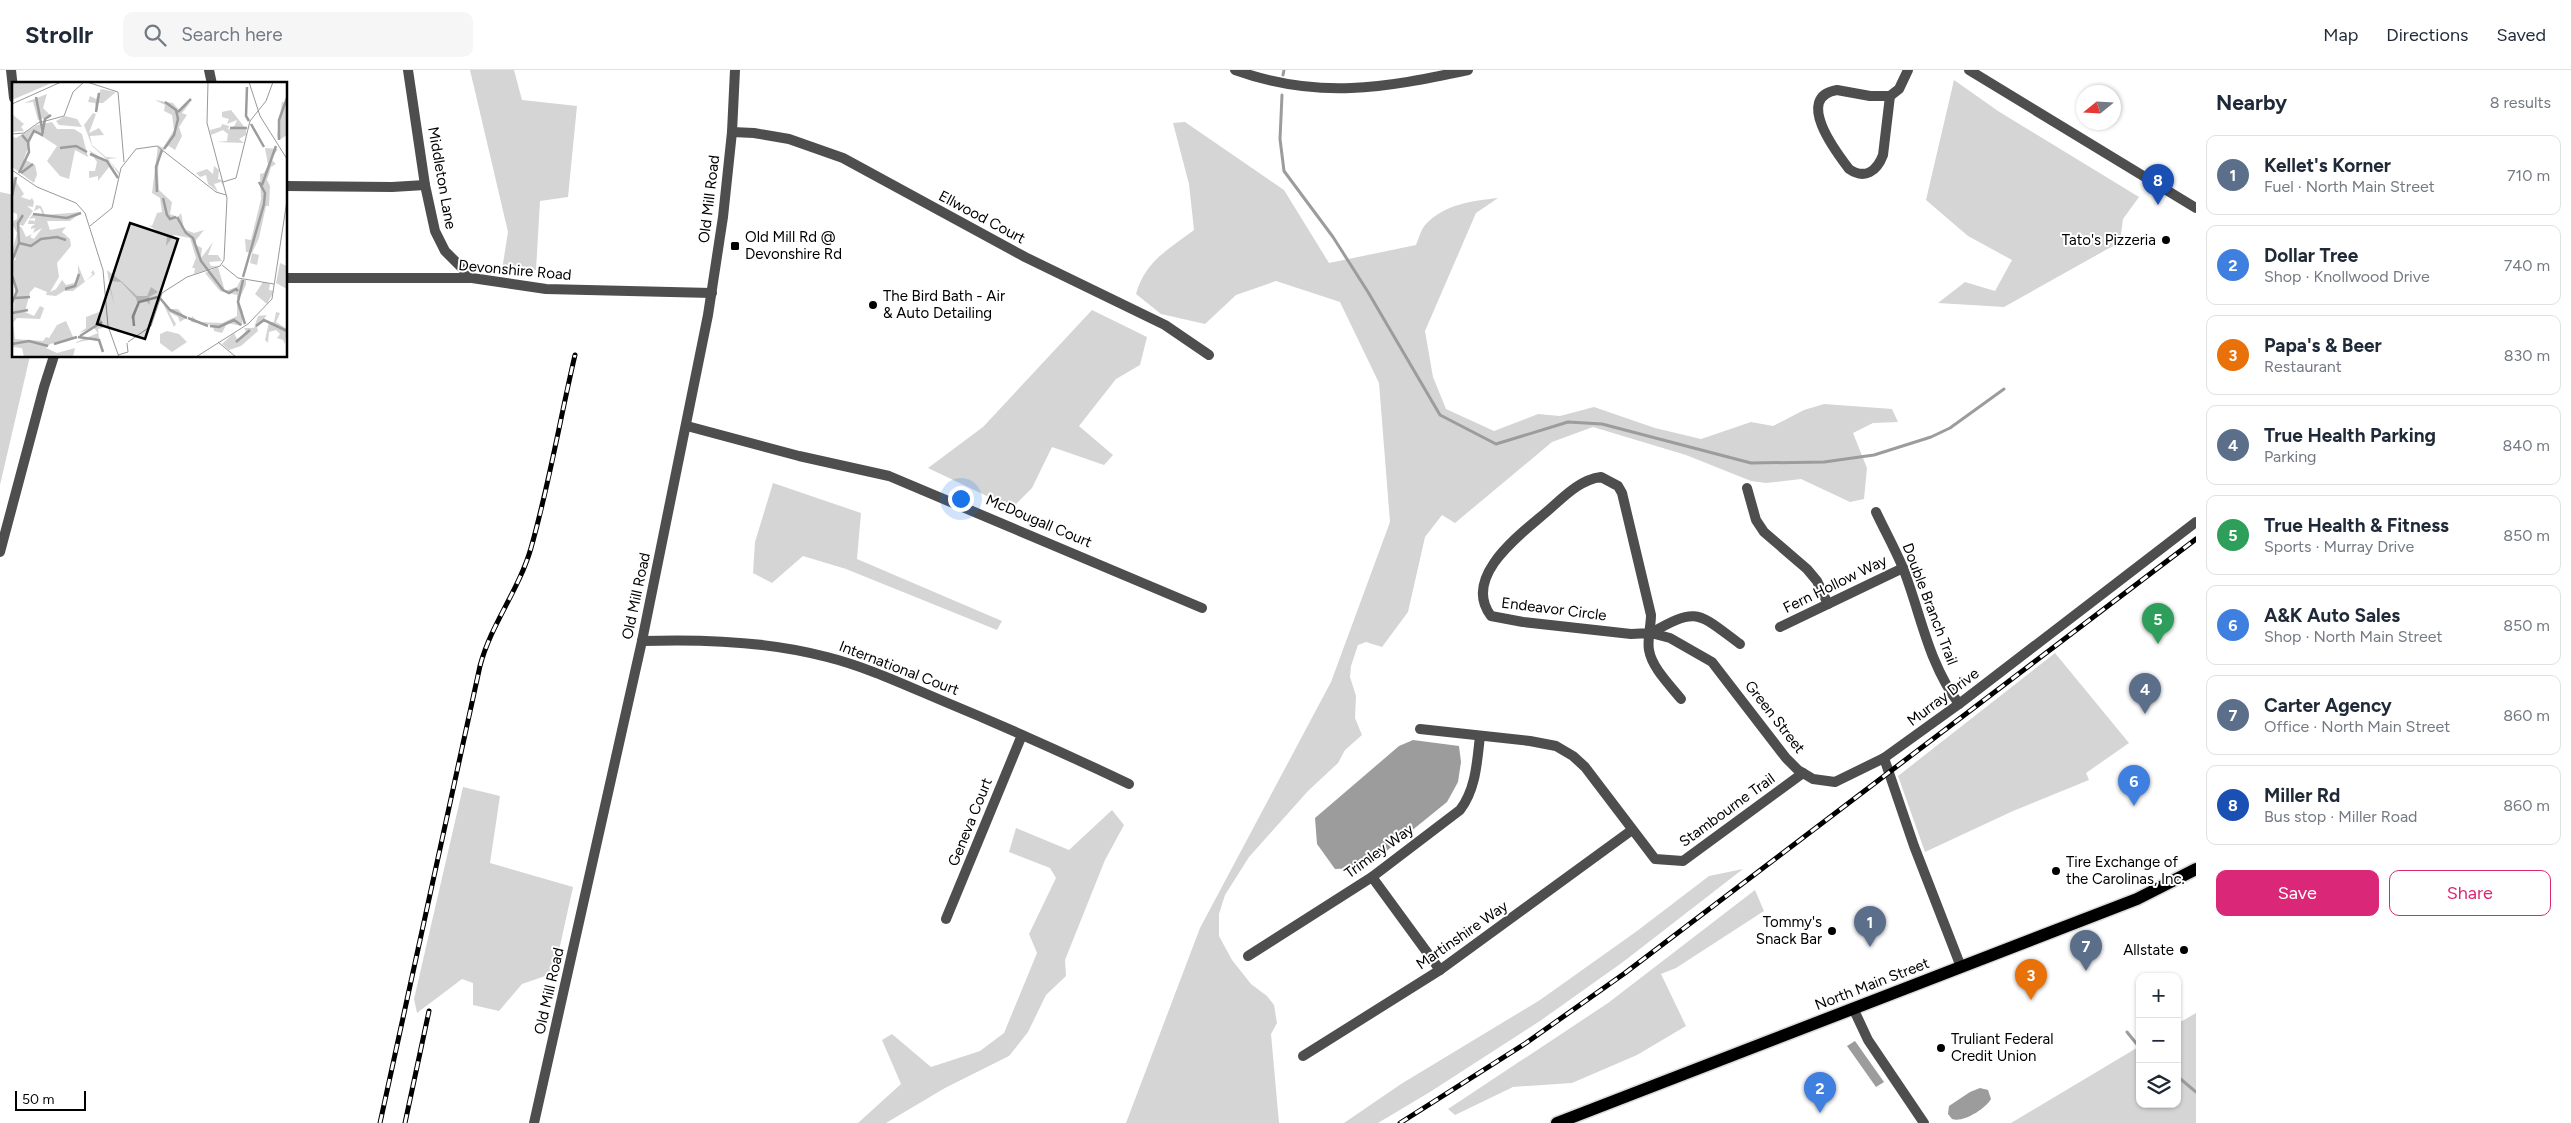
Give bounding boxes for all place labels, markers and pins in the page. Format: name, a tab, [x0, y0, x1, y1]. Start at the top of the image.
pin: 8	[2142, 164, 2174, 205]
place label: Old Mill Rd @ Devonshire Rd	[745, 228, 842, 263]
place label: Tato's Pizzeria	[2062, 231, 2156, 249]
marker: Tato's Pizzeria	[2160, 234, 2172, 246]
marker: Old Mill Rd @ Devonshire Rd	[729, 240, 741, 252]
place label: The Bird Bath - Air & Auto Detailing	[883, 287, 1005, 322]
marker: The Bird Bath - Air & Auto Detailing	[867, 299, 879, 311]
pin: 5	[2142, 603, 2174, 644]
pin: 4	[2129, 673, 2161, 714]
pin: 6	[2118, 765, 2150, 806]
place label: Tire Exchange of the Carolinas, Inc.	[2066, 853, 2185, 888]
marker: Tire Exchange of the Carolinas, Inc.	[2050, 865, 2062, 877]
pin: 1	[1854, 906, 1886, 947]
place label: Tommy's Snack Bar	[1756, 913, 1822, 948]
marker: Tommy's Snack Bar	[1826, 925, 1838, 937]
pin: 7	[2070, 930, 2102, 971]
place label: Allstate	[2123, 941, 2174, 959]
marker: Allstate	[2178, 944, 2190, 956]
pin: 3	[2015, 959, 2047, 1000]
place label: Truliant Federal Credit Union	[1951, 1030, 2053, 1065]
marker: Truliant Federal Credit Union	[1935, 1042, 1947, 1054]
pin: 2	[1804, 1072, 1836, 1113]

